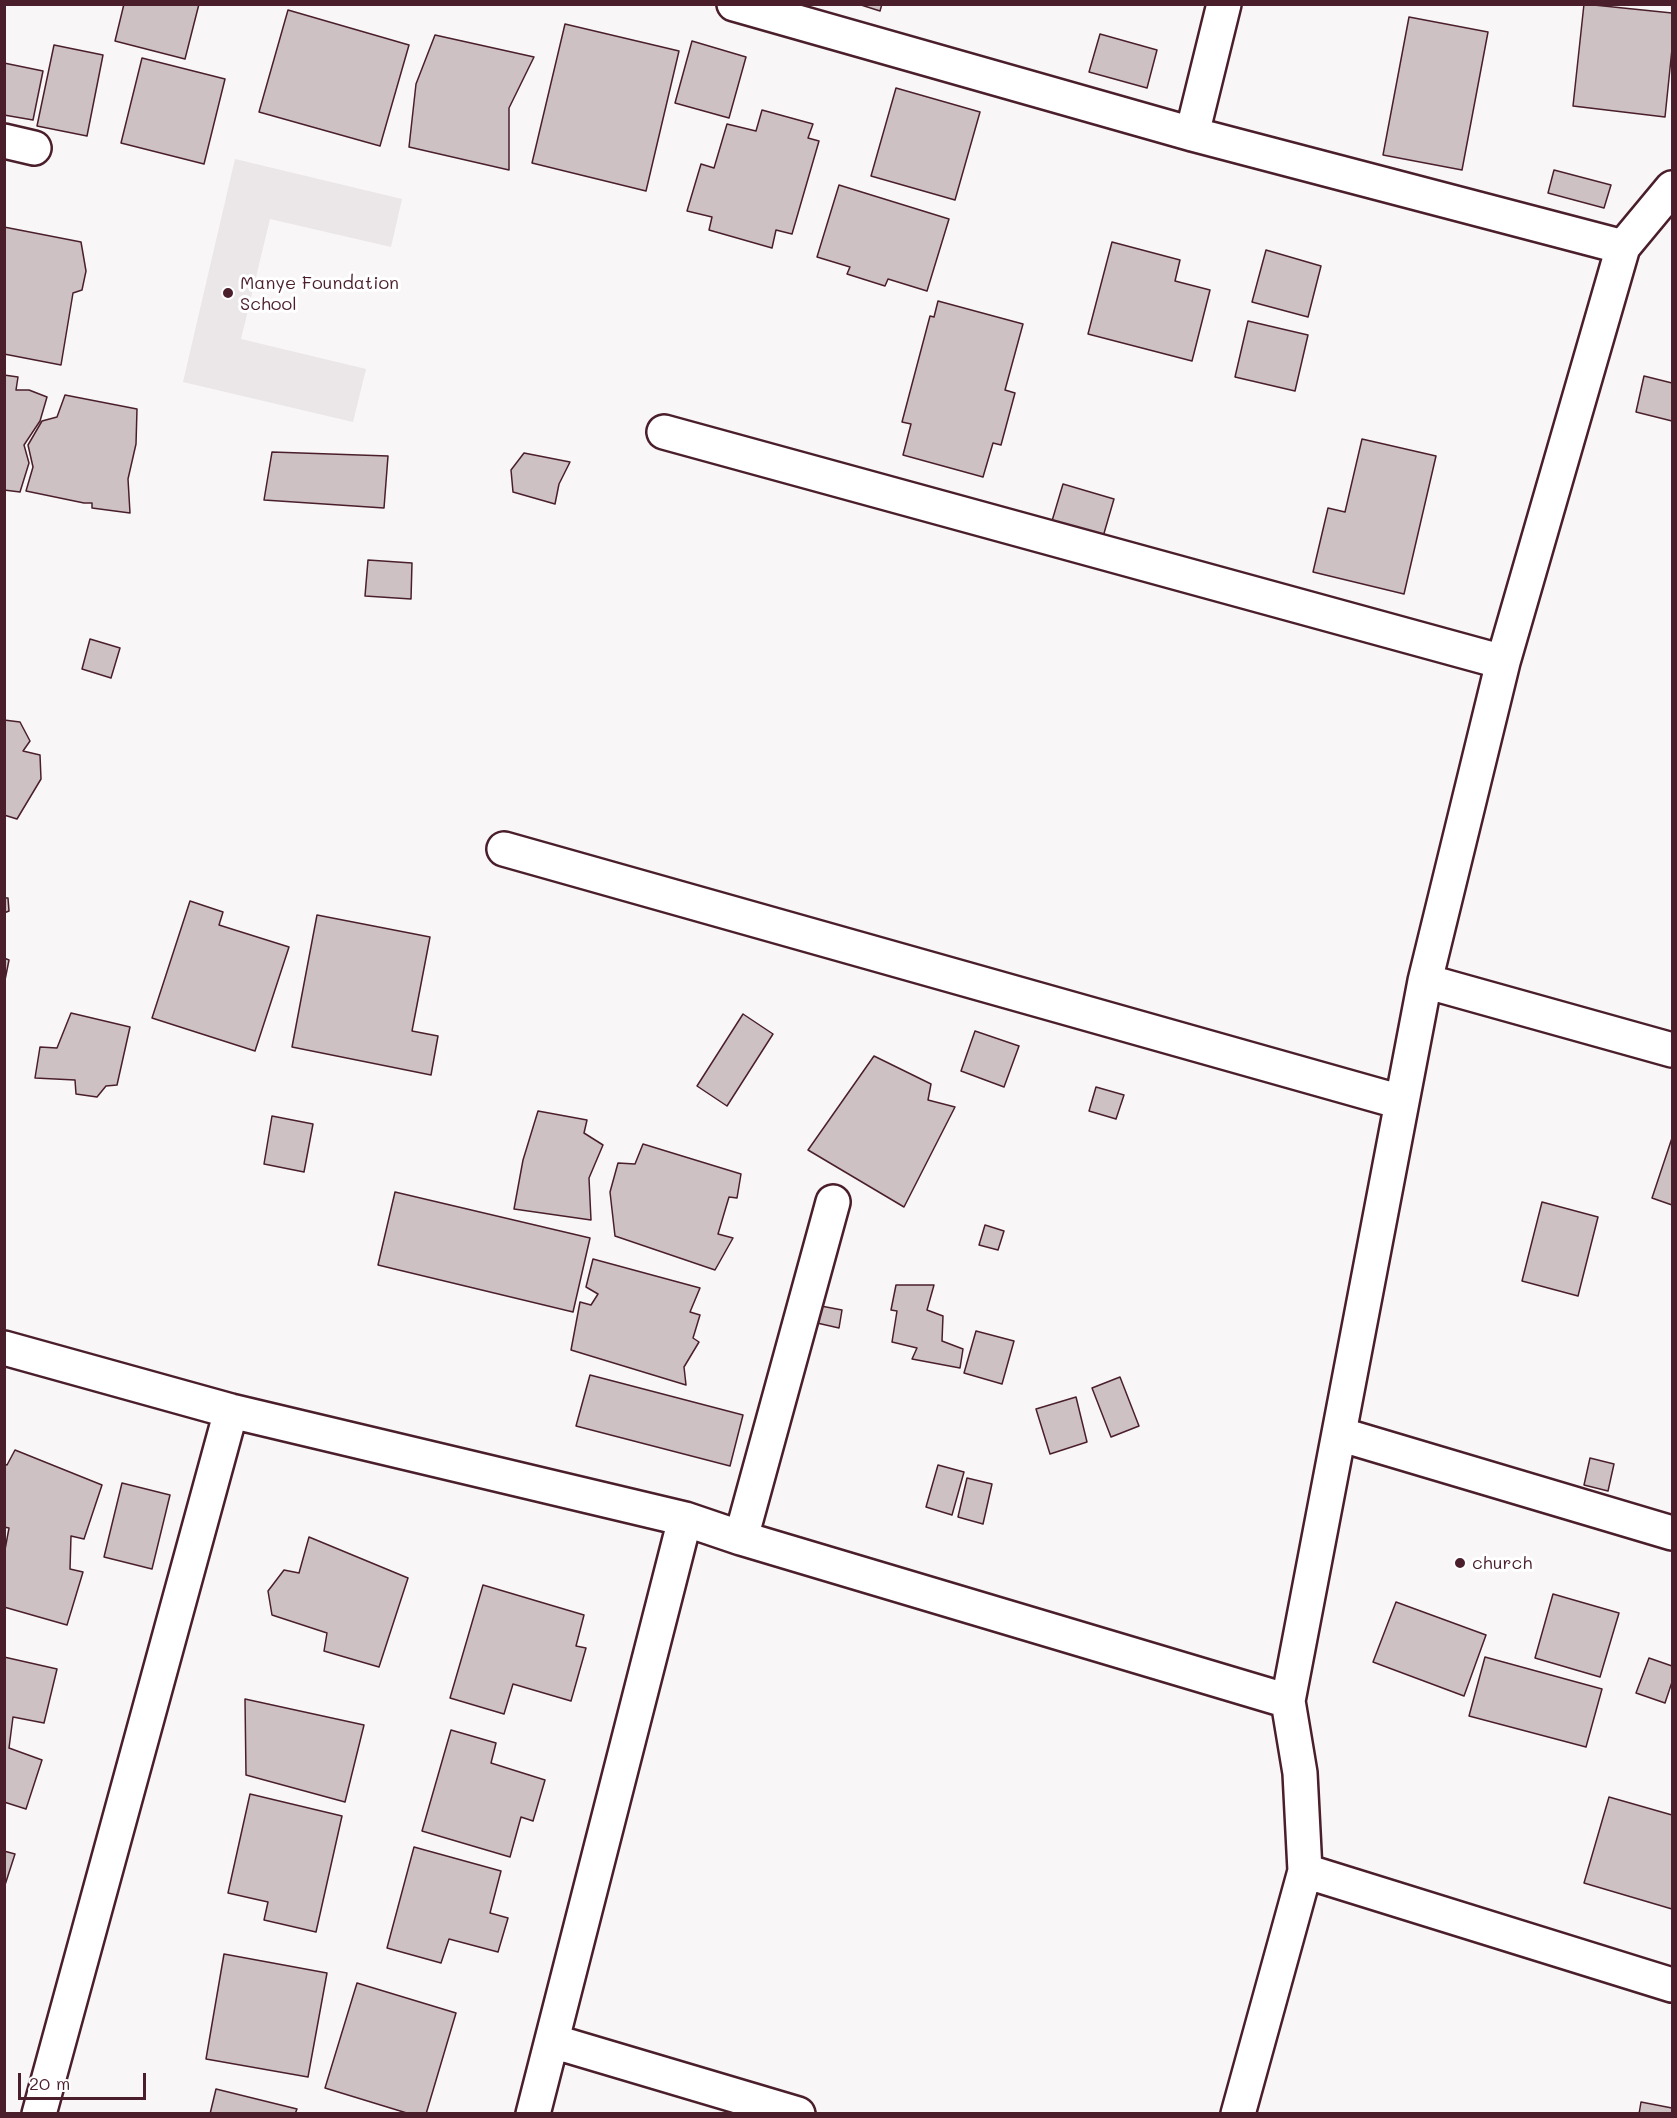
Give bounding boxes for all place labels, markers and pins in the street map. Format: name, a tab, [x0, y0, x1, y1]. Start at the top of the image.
place label: Manye Foundation School	[240, 272, 399, 314]
marker: Manye Foundation School	[221, 286, 235, 300]
place label: church	[1472, 1552, 1532, 1574]
marker: church	[1453, 1556, 1467, 1570]

